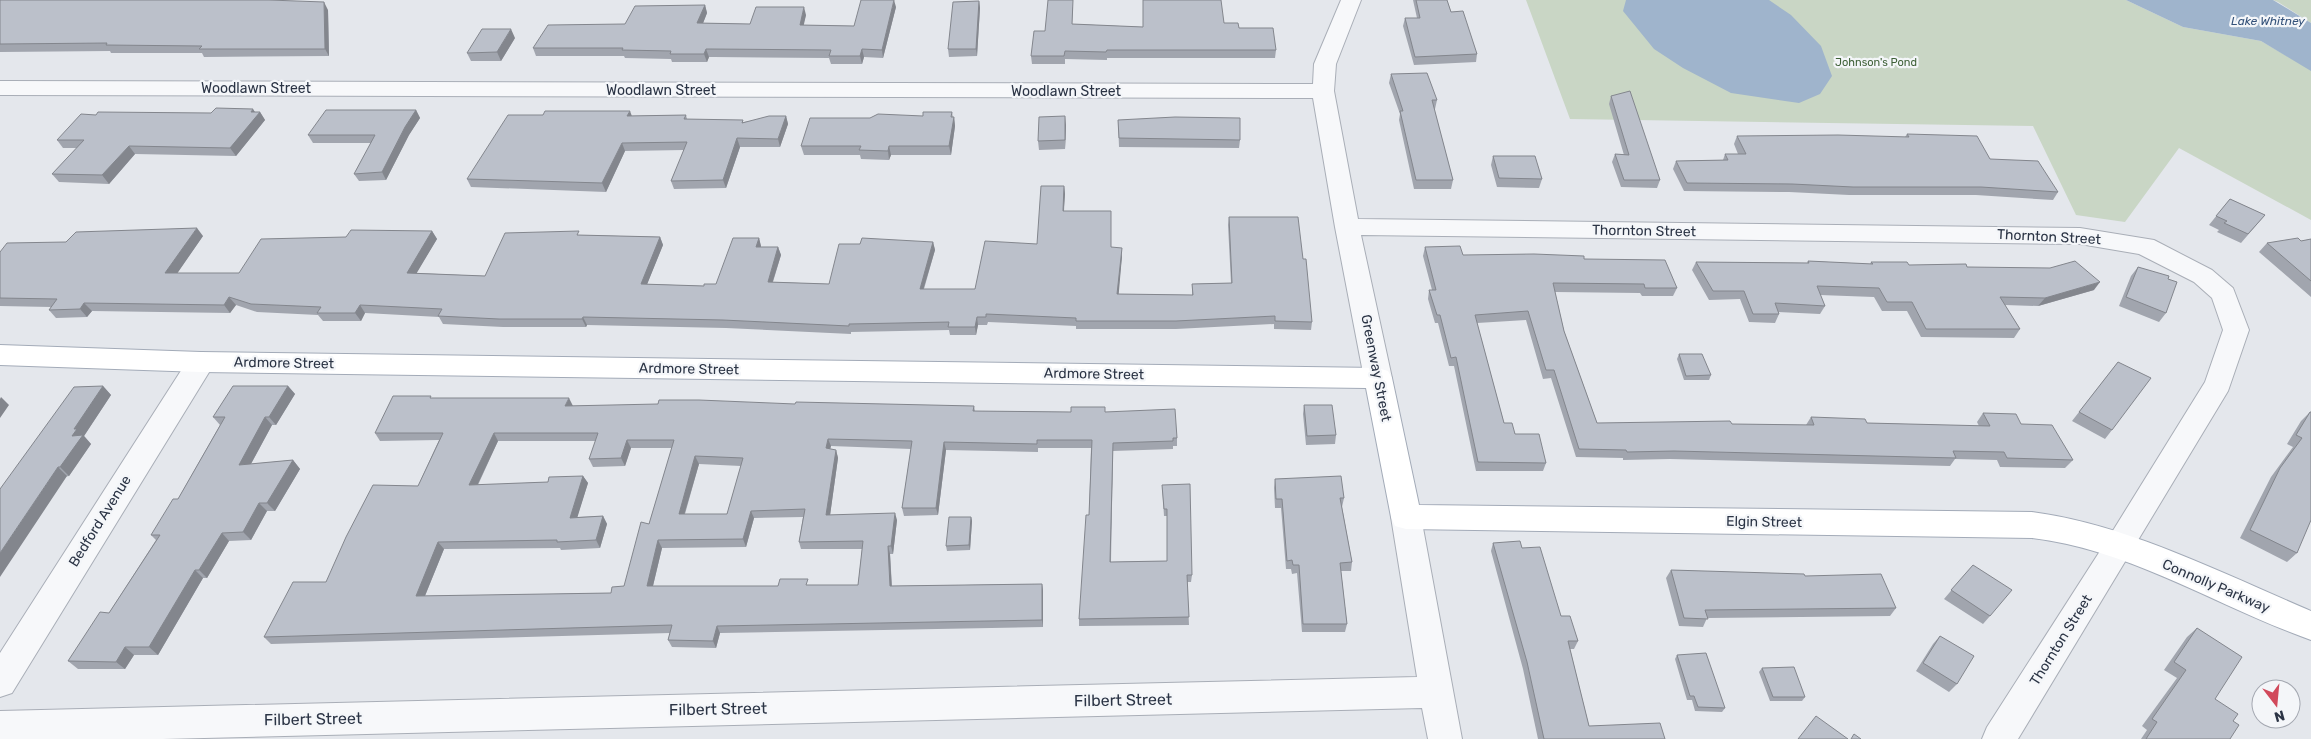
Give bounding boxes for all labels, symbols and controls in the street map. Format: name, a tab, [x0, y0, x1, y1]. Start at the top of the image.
water label: Lake Whitney	[2231, 14, 2305, 28]
park label: Johnson's Pond	[1835, 56, 1917, 69]
street label: Woodlawn Street	[201, 80, 312, 97]
street label: Woodlawn Street	[606, 82, 717, 99]
street label: Woodlawn Street	[1011, 83, 1122, 100]
street label: Thornton Street	[1592, 222, 1697, 240]
street label: Thornton Street	[1997, 226, 2102, 248]
street label: Greenway Street	[1357, 313, 1395, 423]
street label: Ardmore Street	[234, 354, 335, 372]
street label: Ardmore Street	[639, 360, 740, 378]
street label: Ardmore Street	[1044, 365, 1145, 383]
street label: Bedford Avenue	[65, 472, 135, 570]
street label: Elgin Street	[1726, 513, 1803, 531]
street label: Connolly Parkway	[2160, 556, 2273, 616]
street label: Thornton Street	[2026, 591, 2096, 689]
north arrow	[2251, 679, 2301, 729]
street label: Filbert Street	[1074, 690, 1172, 710]
street label: Filbert Street	[669, 699, 767, 719]
text: N	[2272, 706, 2287, 726]
street label: Filbert Street	[264, 709, 362, 729]

